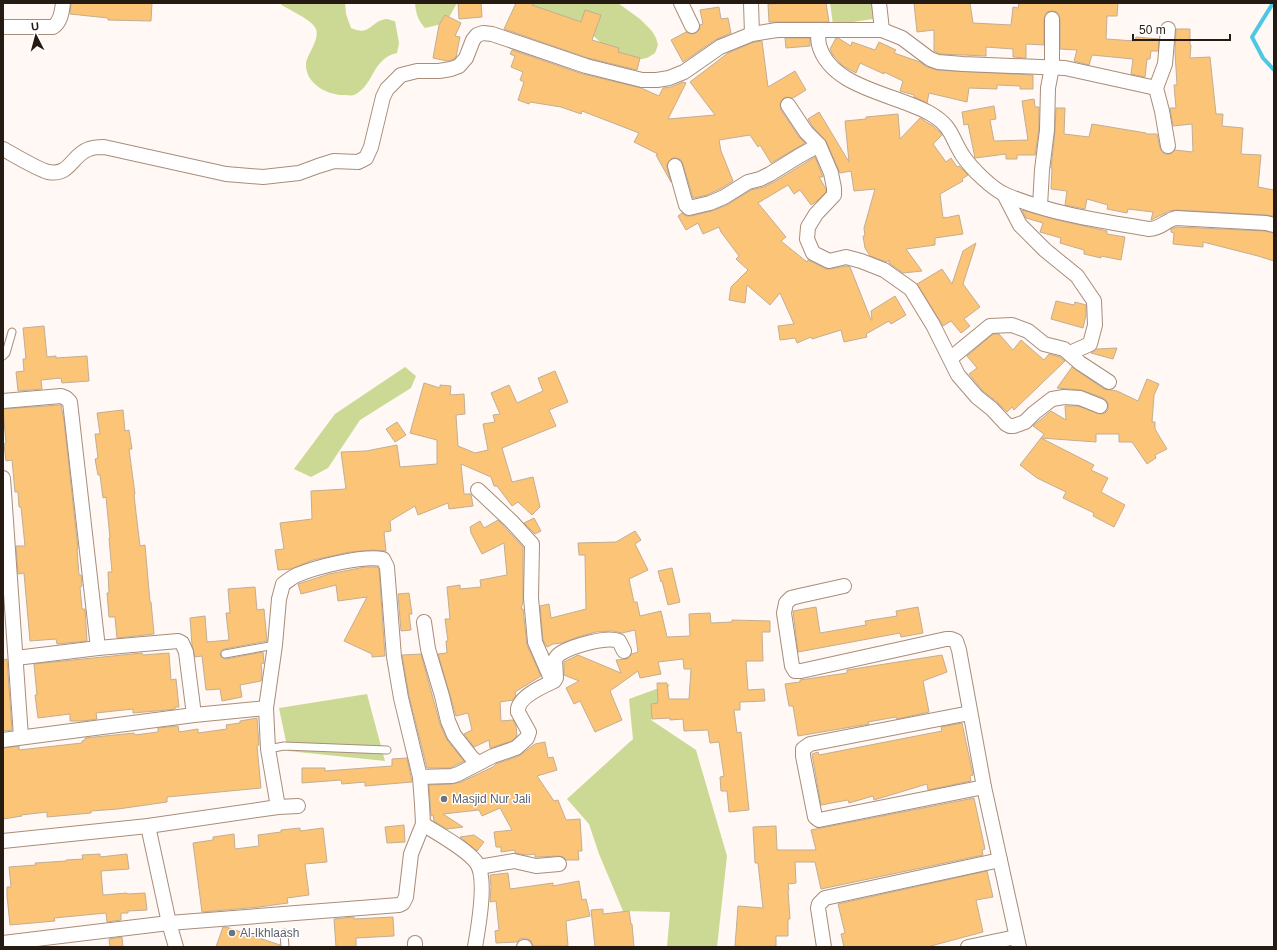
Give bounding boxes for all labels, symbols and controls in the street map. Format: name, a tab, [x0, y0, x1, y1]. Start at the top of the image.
north arrow	[16, 16, 56, 56]
scale bar	[1133, 16, 1230, 42]
text: U	[30, 20, 40, 32]
text: 50 m	[1139, 23, 1166, 37]
place label: Masjid Nur Jali	[452, 792, 531, 806]
marker: Masjid Nur Jali	[439, 794, 449, 804]
place label: Al-Ikhlaash	[240, 926, 299, 940]
marker: Al-Ikhlaash	[227, 928, 237, 938]

